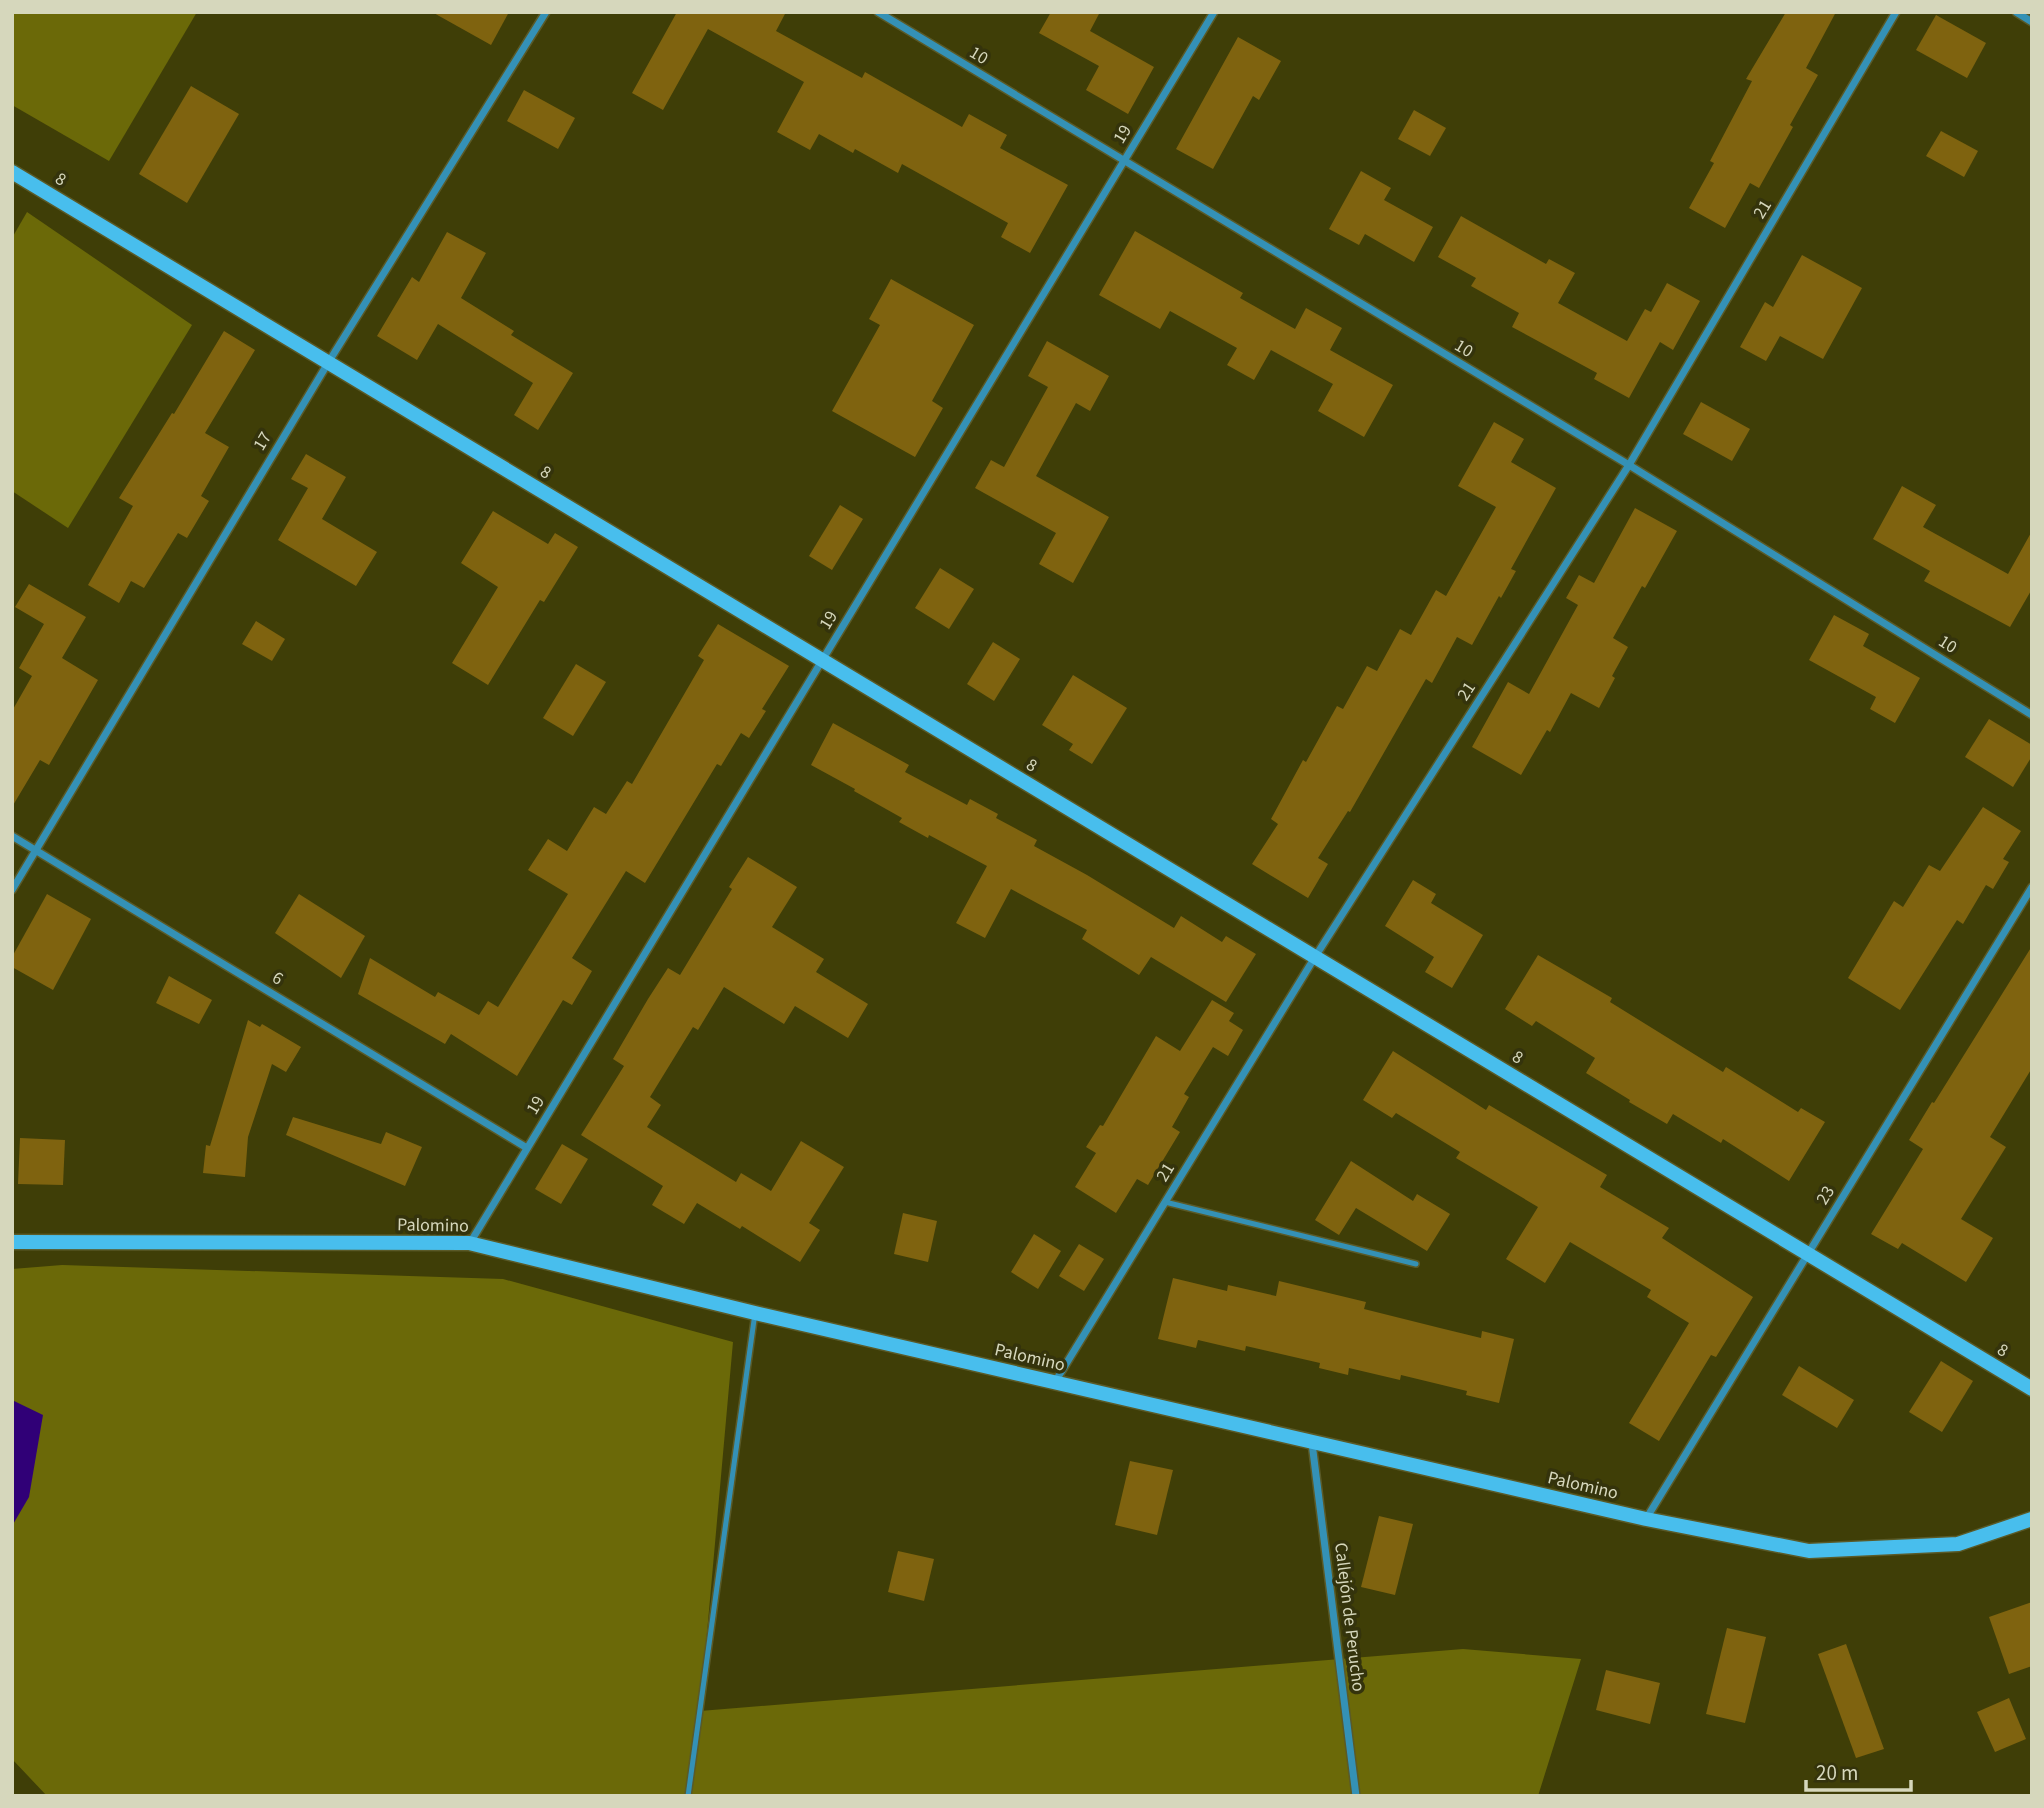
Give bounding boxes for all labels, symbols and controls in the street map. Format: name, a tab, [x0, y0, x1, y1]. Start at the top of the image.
street label: 10	[965, 40, 993, 71]
street label: 19	[1107, 120, 1138, 148]
street label: 8	[50, 166, 71, 192]
street label: 21	[1747, 195, 1778, 223]
street label: 10	[1450, 333, 1478, 364]
street label: 17	[247, 427, 278, 455]
street label: 8	[535, 459, 556, 485]
street label: 19	[813, 606, 844, 634]
street label: 10	[1934, 629, 1962, 660]
street label: 21	[1451, 677, 1482, 706]
street label: 8	[1021, 752, 1042, 778]
street label: 6	[267, 965, 288, 991]
street label: 8	[1507, 1044, 1528, 1070]
street label: 19	[520, 1091, 551, 1119]
street label: 21	[1150, 1158, 1181, 1186]
street label: 23	[1810, 1181, 1841, 1209]
street label: Palomino	[397, 1212, 469, 1239]
street label: Palomino	[992, 1337, 1068, 1378]
street label: 8	[1992, 1337, 2013, 1363]
street label: Palomino	[1545, 1465, 1621, 1506]
street label: Callejón de Perucho	[1328, 1541, 1371, 1693]
scale bar	[1806, 1748, 1911, 1792]
text: 20 m	[1816, 1758, 1858, 1788]

